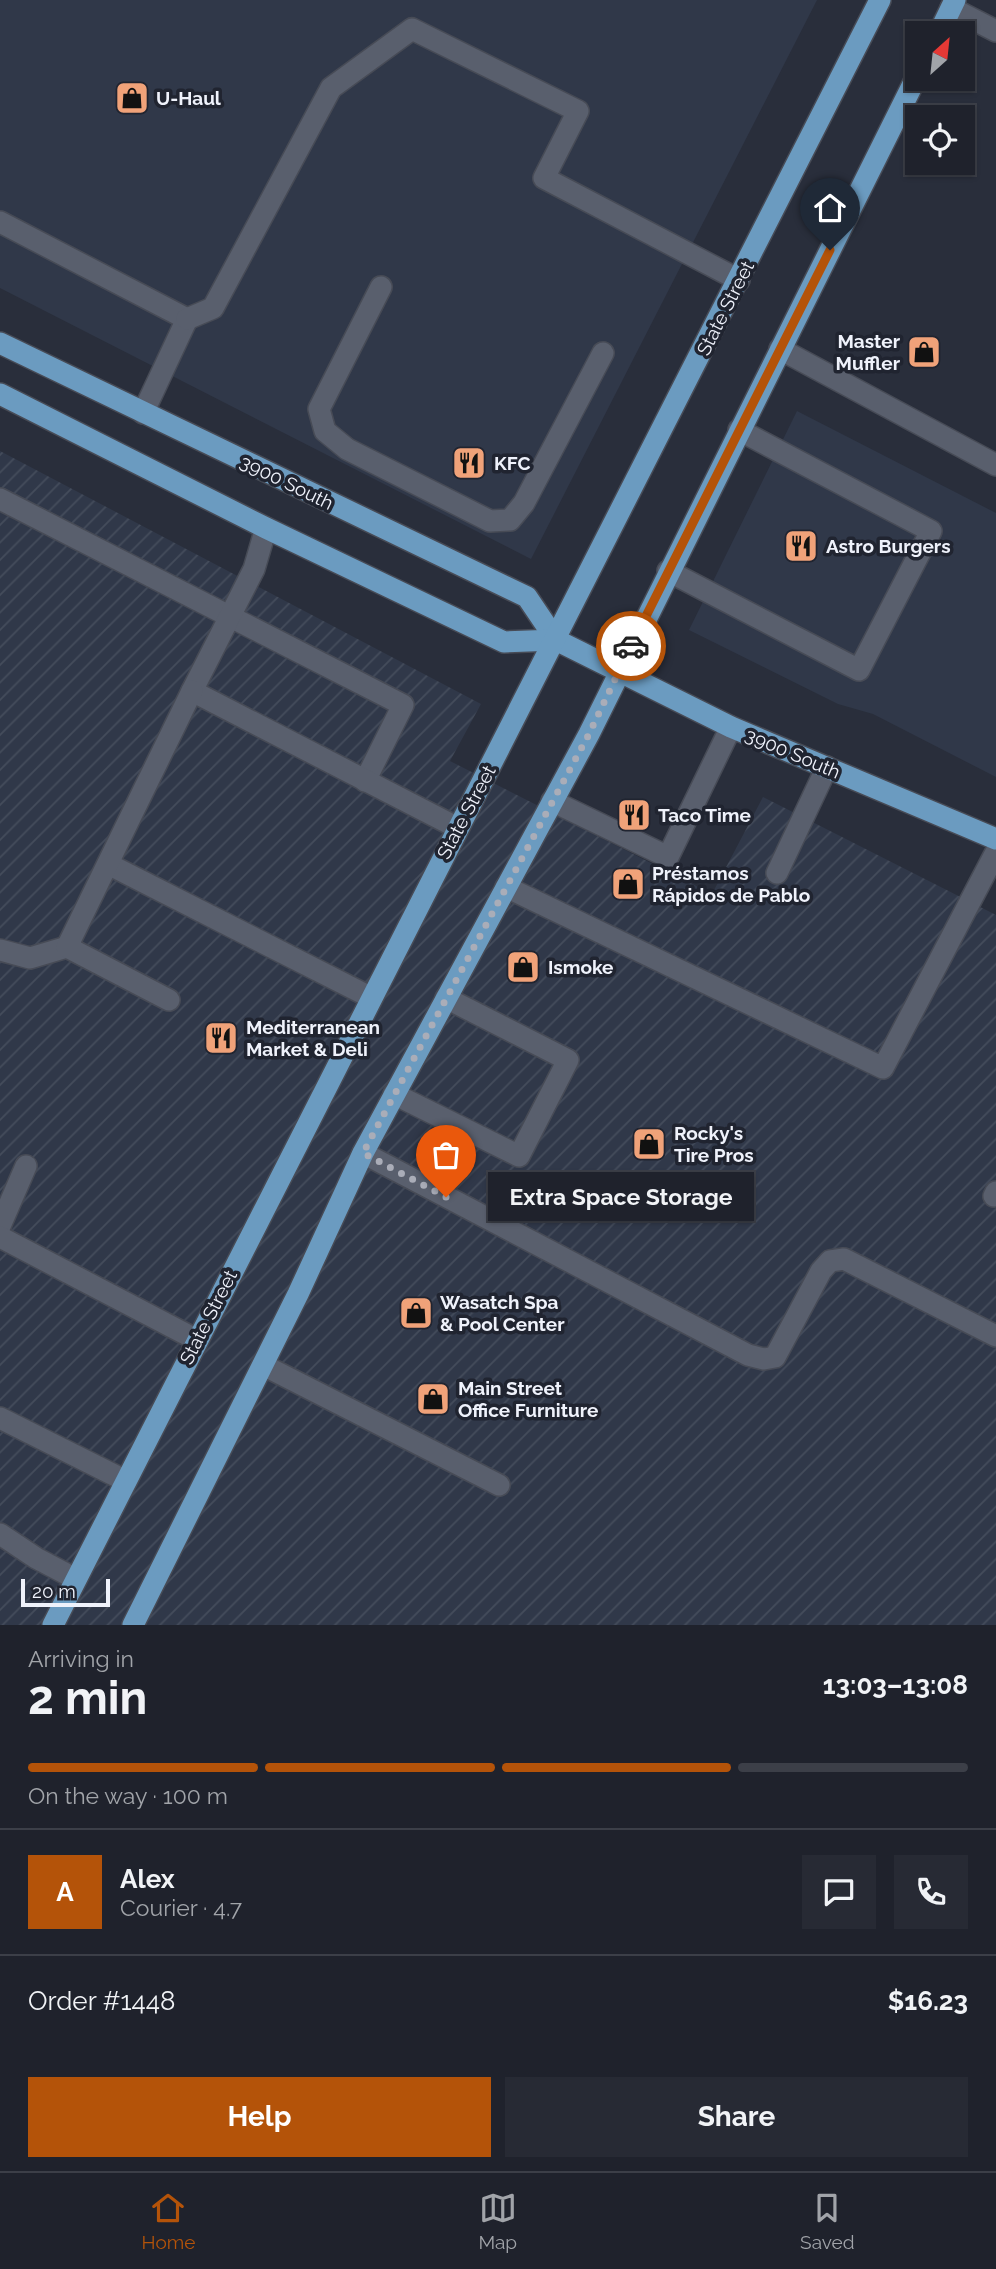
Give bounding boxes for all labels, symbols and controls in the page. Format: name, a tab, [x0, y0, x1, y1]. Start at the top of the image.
north arrow	[905, 21, 975, 91]
map controls	[905, 21, 975, 175]
shop icon: U-Haul	[113, 79, 151, 117]
place label: U-Haul	[156, 87, 222, 109]
button: locate	[905, 105, 975, 175]
pin	[800, 178, 860, 250]
icon: home	[811, 189, 849, 227]
street label: State Street	[692, 257, 758, 359]
place label: Master Muffler	[836, 330, 901, 374]
shop icon: Master Muffler	[905, 333, 943, 371]
restaurant icon: KFC	[450, 444, 488, 482]
street label: 3900 South	[237, 450, 337, 514]
place label: KFC	[494, 452, 530, 474]
restaurant icon: Astro Burgers	[782, 527, 820, 565]
place label: Astro Burgers	[826, 535, 951, 557]
courier	[596, 611, 666, 681]
icon: car	[612, 627, 650, 665]
street label: 3900 South	[742, 723, 844, 783]
street label: State Street	[432, 761, 500, 863]
restaurant icon: Taco Time	[615, 796, 653, 834]
place label: Taco Time	[658, 804, 751, 826]
place label: Préstamos Rápidos de Pablo	[652, 862, 810, 906]
shop icon: Préstamos Rápidos de Pablo	[609, 865, 647, 903]
shop icon: Ismoke	[504, 948, 542, 986]
place label: Ismoke	[548, 956, 613, 978]
place label: Mediterranean Market & Deli	[246, 1016, 380, 1060]
restaurant icon: Mediterranean Market & Deli	[202, 1019, 240, 1057]
place label: Rocky's Tire Pros	[674, 1122, 754, 1166]
pin	[416, 1125, 476, 1197]
shop icon: Rocky's Tire Pros	[630, 1125, 668, 1163]
icon: bag	[427, 1136, 465, 1174]
callout: Extra Space Storage	[488, 1172, 754, 1222]
text: Extra Space Storage	[509, 1183, 733, 1210]
street label: State Street	[175, 1266, 241, 1368]
place label: Wasatch Spa & Pool Center	[440, 1291, 565, 1335]
shop icon: Wasatch Spa & Pool Center	[397, 1294, 435, 1332]
place label: Main Street Office Furniture	[458, 1377, 598, 1421]
shop icon: Main Street Office Furniture	[414, 1380, 452, 1418]
scale bar	[21, 1576, 110, 1608]
text: 20 m	[32, 1580, 76, 1602]
text: Arriving in	[28, 1645, 134, 1672]
text: 13:03–13:08	[823, 1670, 968, 1700]
text: 2 min	[28, 1671, 147, 1725]
text: On the way · 100 m	[28, 1782, 228, 1809]
button: chat	[802, 1855, 876, 1929]
button: phone	[894, 1855, 968, 1929]
text: Alex	[120, 1864, 175, 1894]
text: A	[56, 1877, 74, 1907]
text: Courier · 4.7	[120, 1894, 242, 1921]
text: Order #1448	[28, 1986, 175, 2016]
text: $16.23	[888, 1986, 968, 2016]
button: Help	[28, 2077, 491, 2157]
button: Share	[505, 2077, 968, 2157]
tab: Home	[142, 2189, 195, 2253]
tab: Map	[478, 2189, 517, 2253]
tab: Saved	[800, 2189, 854, 2253]

